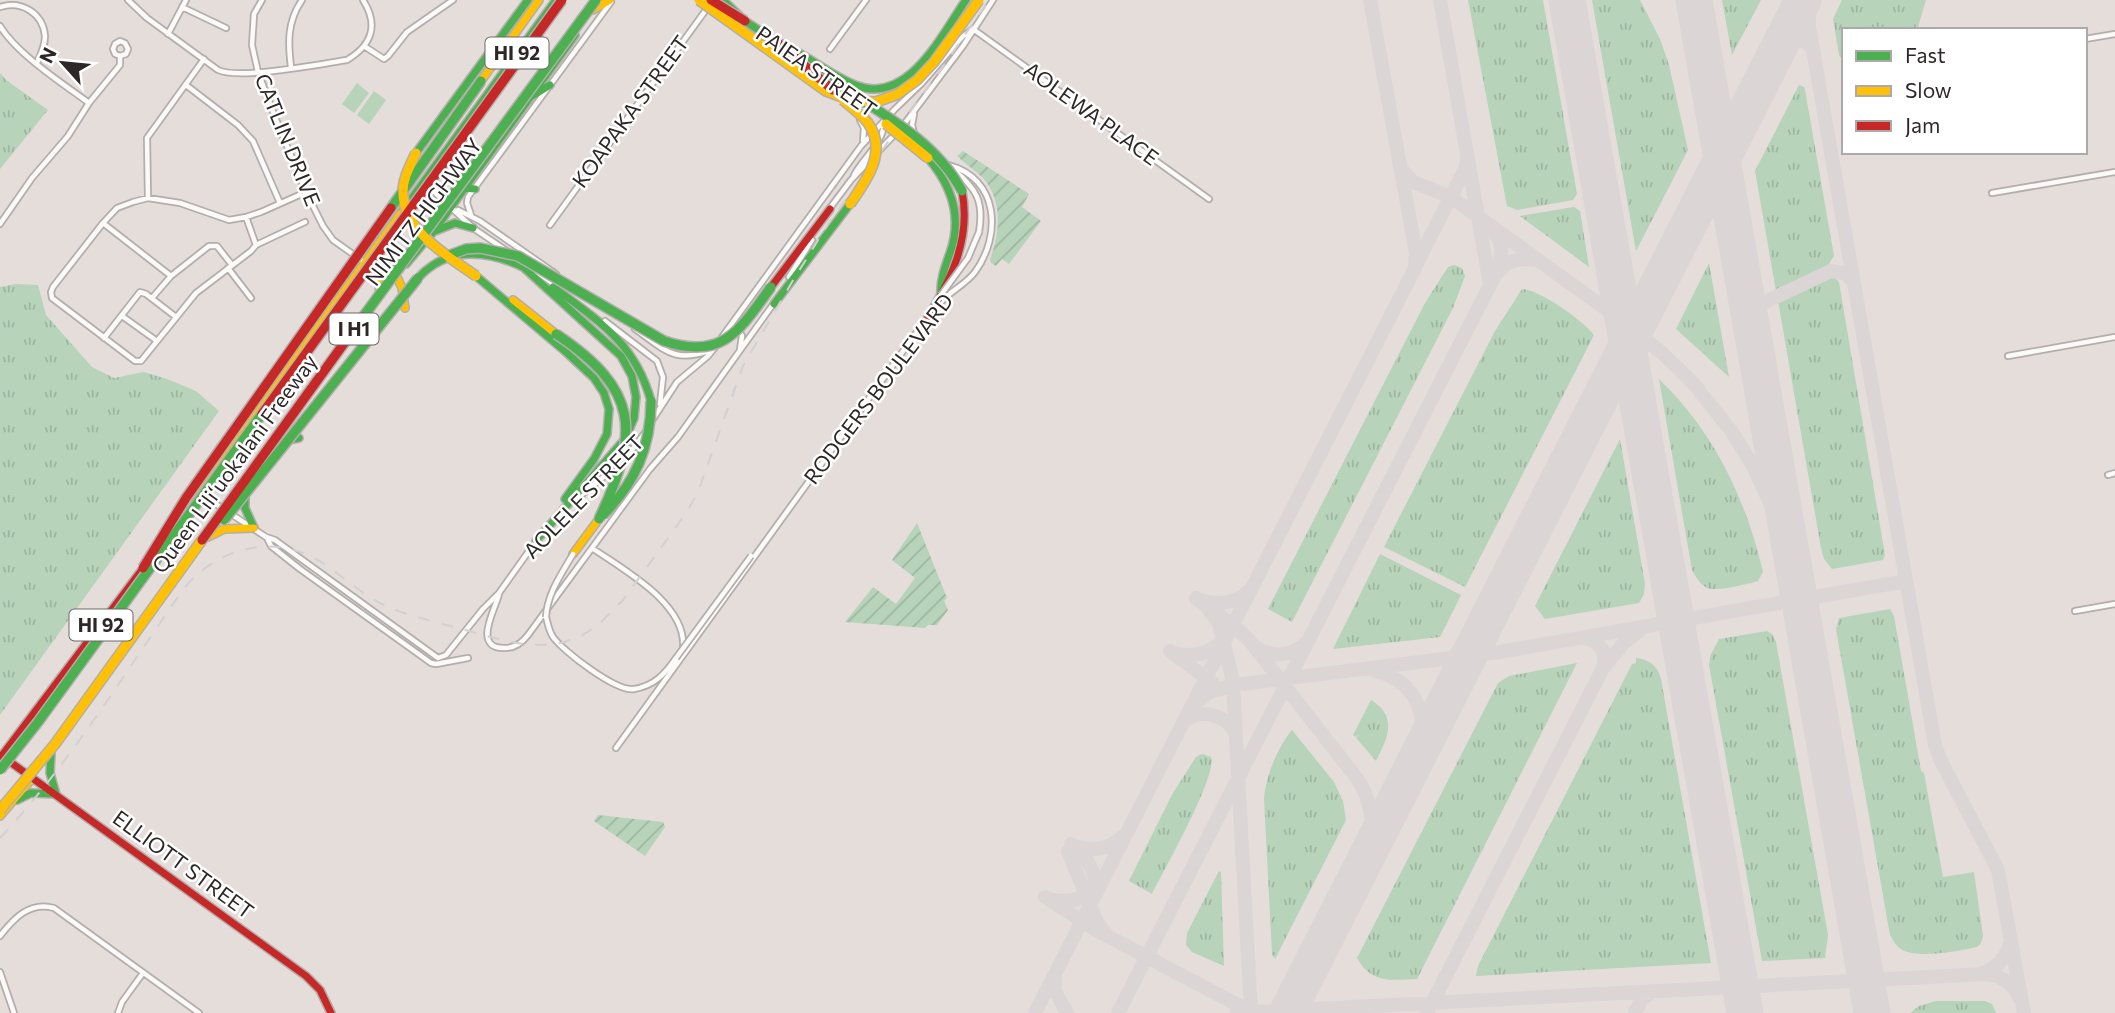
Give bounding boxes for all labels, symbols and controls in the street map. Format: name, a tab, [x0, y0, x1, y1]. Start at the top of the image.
street label: PAIEA STREET	[752, 20, 882, 122]
north arrow	[28, 28, 98, 98]
legend	[1842, 28, 2087, 154]
street label: KOAPAKA STREET	[566, 30, 693, 192]
road number: HI 92	[486, 38, 548, 68]
text: Fast	[1905, 42, 1946, 67]
text: N	[34, 43, 61, 67]
street label: AOLEWA PLACE	[1020, 56, 1164, 170]
street label: CATLIN DRIVE	[250, 70, 326, 209]
text: Slow	[1905, 77, 1952, 102]
text: Jam	[1905, 112, 1940, 137]
street label: NIMITZ HIGHWAY	[359, 132, 487, 290]
street label: RODGERS BOULEVARD	[798, 288, 958, 488]
road number: I H1	[330, 314, 378, 344]
street label: Queen Liliʻuokalani Freeway	[146, 349, 322, 577]
street label: AOLELE STREET	[518, 429, 648, 563]
road number: HI 92	[70, 610, 132, 640]
street label: ELLIOTT STREET	[109, 804, 259, 923]

